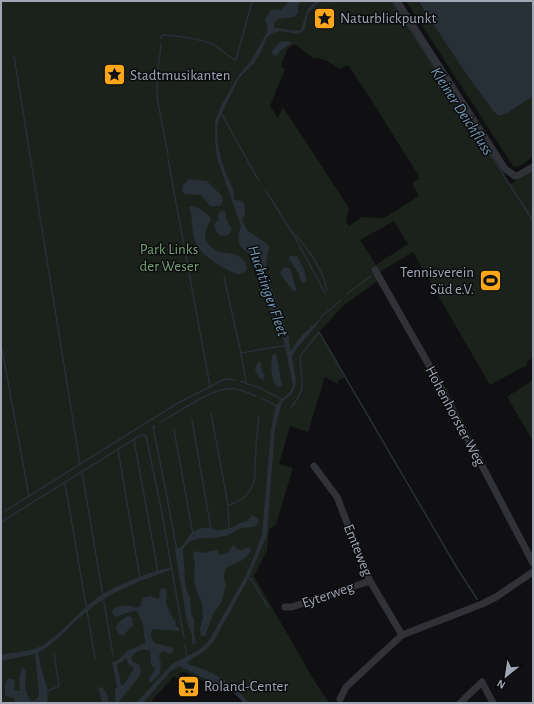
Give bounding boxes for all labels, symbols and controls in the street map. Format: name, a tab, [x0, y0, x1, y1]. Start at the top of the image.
place icon: Naturblickpunkt	[311, 5, 337, 31]
place label: Naturblickpunkt	[340, 11, 436, 26]
place icon: Stadtmusikanten	[102, 62, 128, 88]
water label: Kleiner Deichfluss	[428, 64, 496, 158]
place label: Stadtmusikanten	[130, 68, 230, 83]
park label: Park Links der Weser	[140, 242, 199, 274]
water label: Huchtinger Fleet	[245, 243, 291, 339]
place label: Tennisverein Süd e.V.	[400, 265, 474, 297]
sports icon: Tennisverein Süd e.V.	[477, 268, 503, 294]
street label: Hohenhorster Weg	[422, 364, 488, 469]
street label: Emteweg	[341, 522, 375, 579]
street label: Eyterweg	[300, 579, 356, 611]
north arrow	[486, 656, 526, 696]
supermarket icon: Roland-Center	[176, 673, 202, 699]
text: N	[495, 678, 507, 691]
place label: Roland-Center	[204, 679, 288, 694]

